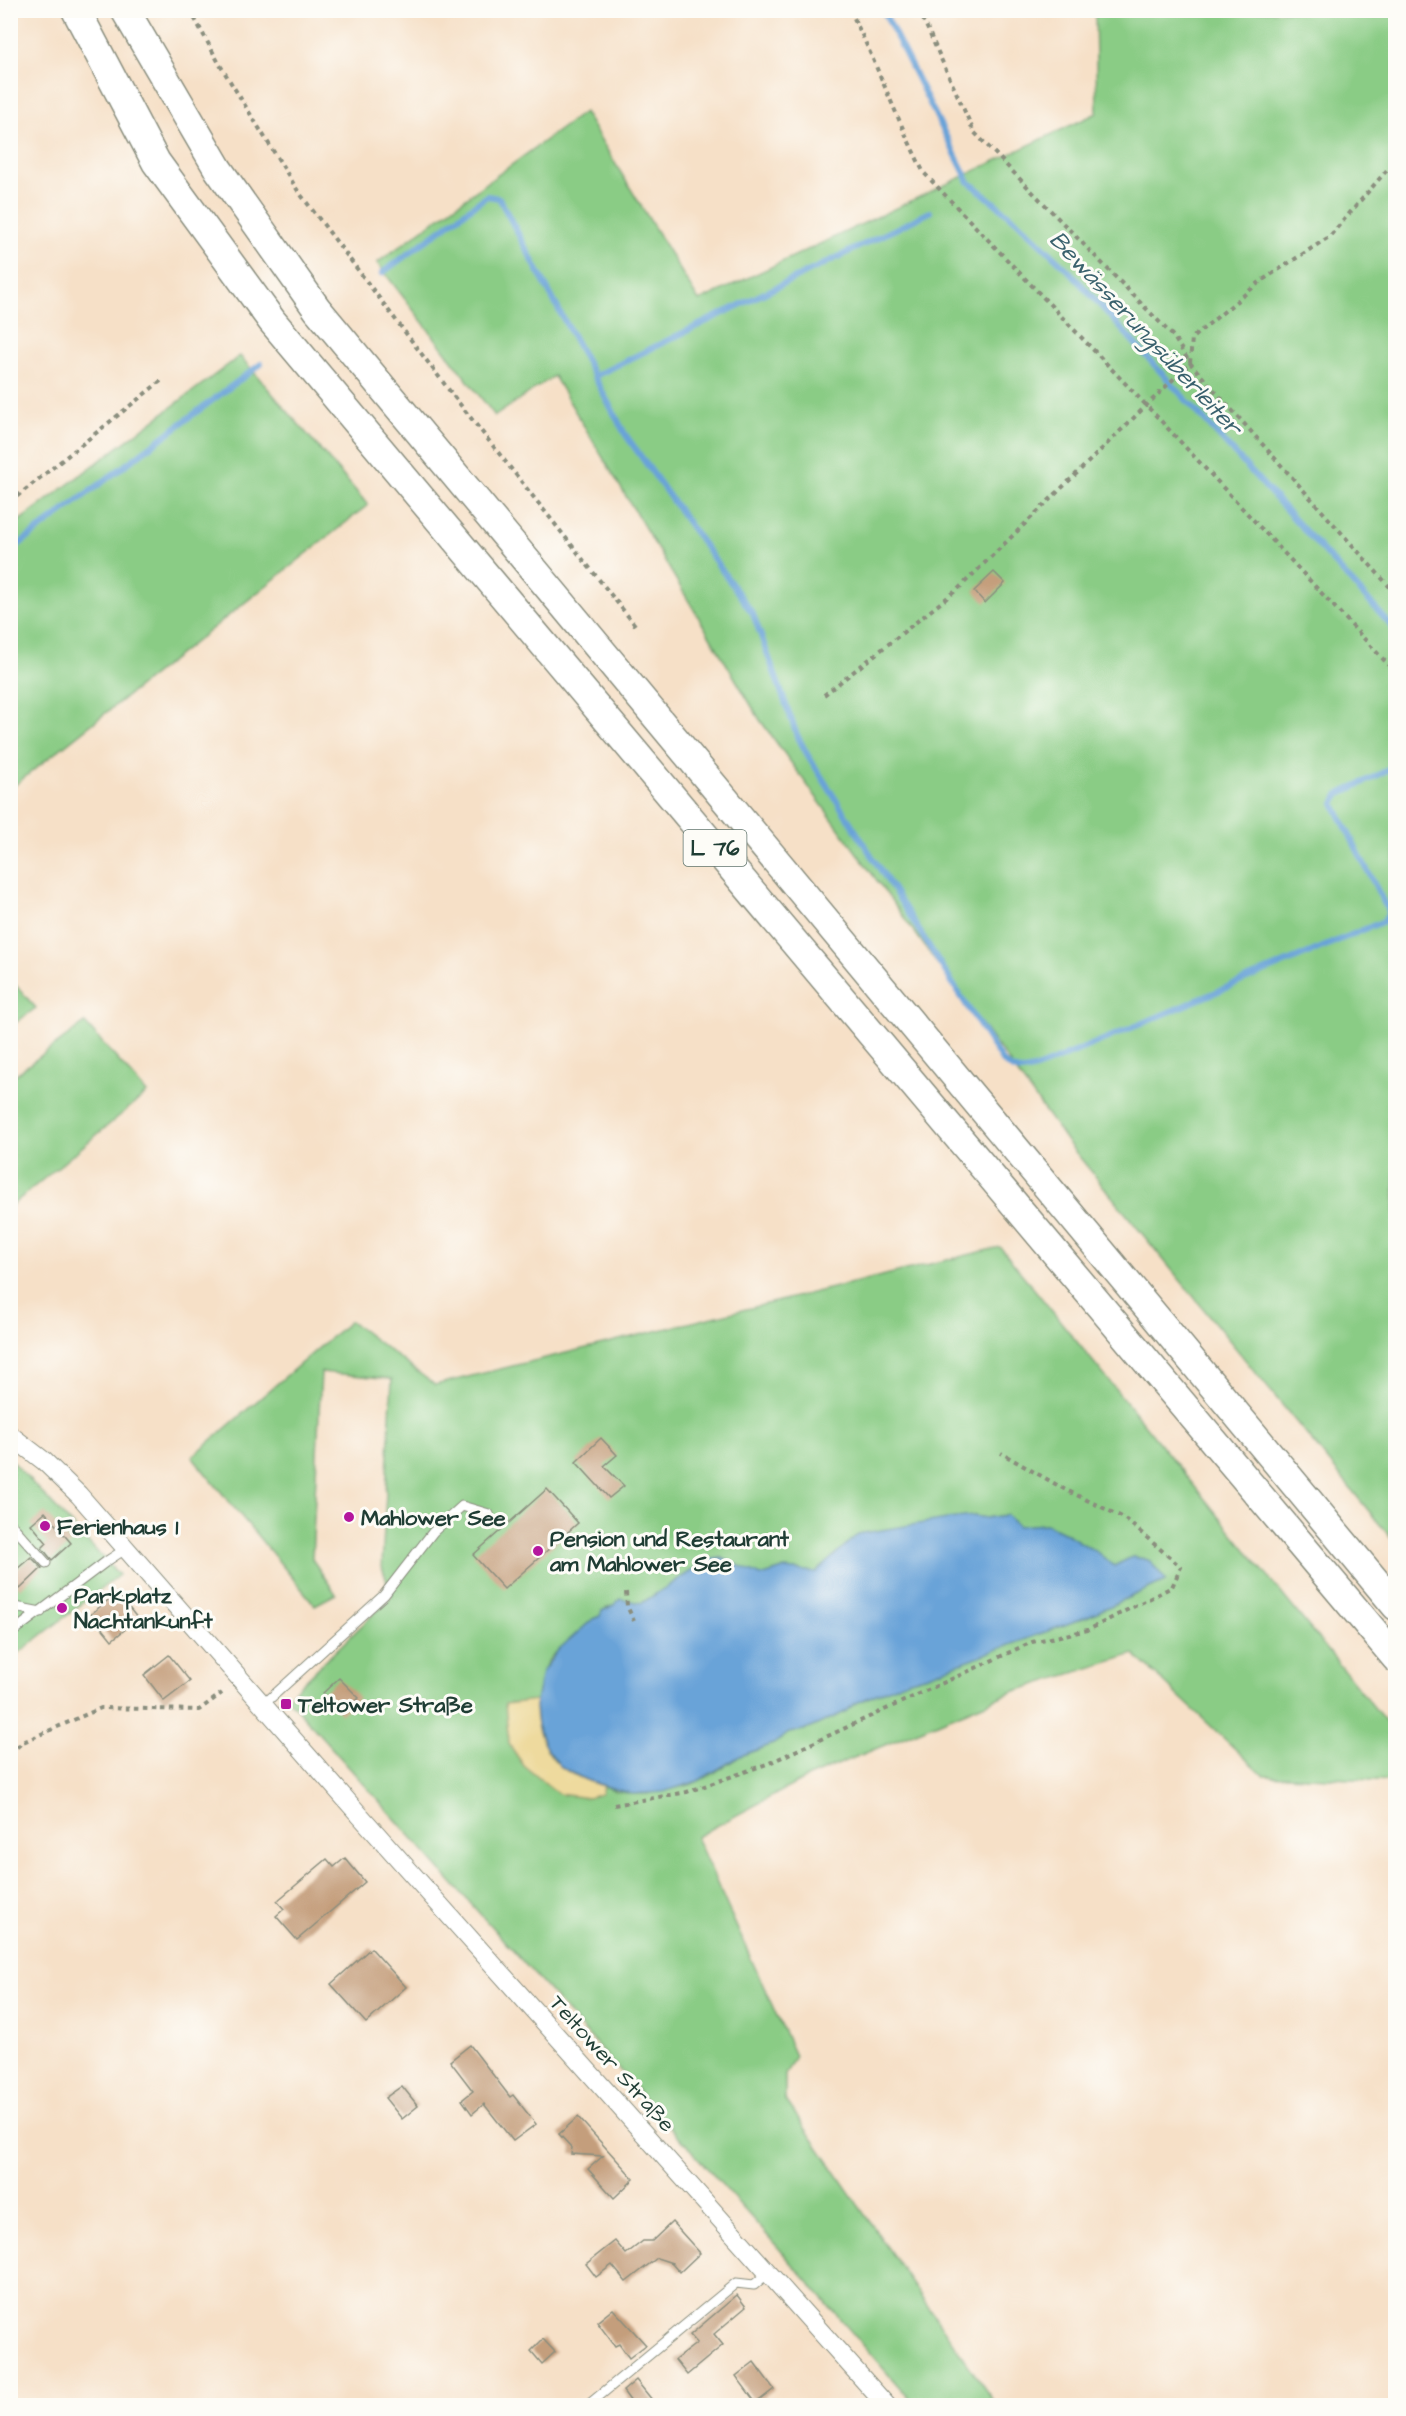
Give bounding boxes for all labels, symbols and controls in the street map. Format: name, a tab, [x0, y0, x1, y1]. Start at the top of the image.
water label: Bewässerungsüberleiter	[1040, 224, 1251, 446]
road number: L 76	[684, 830, 746, 866]
place label: Mahlower See	[361, 1503, 506, 1534]
marker: Mahlower See	[342, 1510, 356, 1524]
place label: Ferienhaus 1	[57, 1512, 179, 1543]
marker: Ferienhaus 1	[38, 1519, 52, 1533]
place label: Pension und Restaurant am Mahlower See	[549, 1524, 790, 1580]
marker: Pension und Restaurant am Mahlower See	[531, 1544, 545, 1558]
place label: Parkplatz Nachtankunft	[74, 1581, 214, 1637]
marker: Parkplatz Nachtankunft	[55, 1601, 69, 1615]
place label: Teltower Straße	[297, 1690, 473, 1721]
marker: Teltower Straße	[279, 1697, 293, 1711]
street label: Teltower Straße	[542, 1989, 682, 2139]

